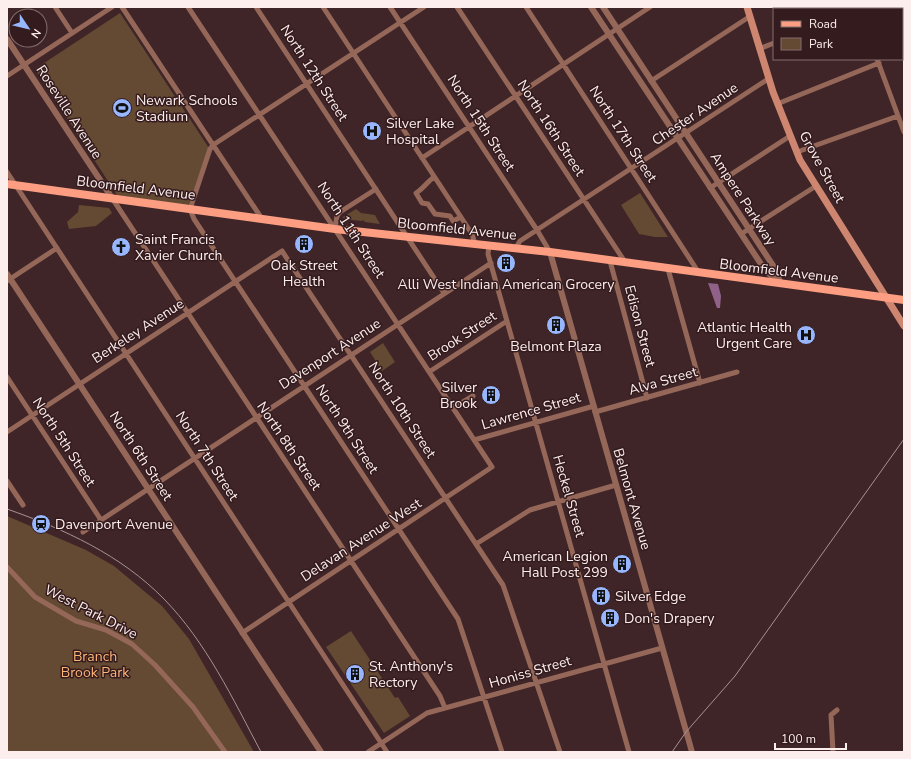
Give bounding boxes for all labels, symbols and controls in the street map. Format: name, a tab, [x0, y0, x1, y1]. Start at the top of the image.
north arrow	[8, 8, 48, 48]
legend	[773, 8, 903, 60]
text: Road	[809, 16, 837, 32]
street label: North 12th Street	[276, 21, 352, 125]
text: N	[27, 26, 44, 41]
text: Park	[809, 36, 834, 52]
street label: Roseville Avenue	[31, 61, 107, 163]
street label: North 15th Street	[443, 71, 519, 175]
street label: North 16th Street	[513, 76, 589, 180]
street label: Chester Avenue	[648, 78, 742, 150]
street label: North 17th Street	[585, 82, 661, 186]
place label: Newark Schools Stadium	[136, 91, 238, 126]
sports icon: Newark Schools Stadium	[111, 97, 133, 119]
place label: Silver Lake Hospital	[386, 114, 454, 149]
hospital icon: Silver Lake Hospital	[361, 120, 383, 142]
street label: Grove Street	[795, 128, 850, 206]
street label: Ampere Parkway	[706, 149, 781, 250]
street label: Bloomfield Avenue	[75, 171, 197, 205]
street label: North 11th Street	[313, 178, 389, 282]
street label: Bloomfield Avenue	[396, 213, 518, 245]
place label: Saint Francis Xavier Church	[135, 230, 223, 265]
building icon: Oak Street Health	[293, 233, 315, 255]
church icon: Saint Francis Xavier Church	[110, 236, 132, 258]
building icon: Alli West Indian American Grocery	[495, 252, 517, 274]
street label: Bloomfield Avenue	[718, 254, 840, 288]
place label: Oak Street Health	[271, 256, 338, 291]
place label: Alli West Indian American Grocery	[397, 275, 615, 294]
street label: Edison Street	[620, 283, 660, 369]
street label: Berkeley Avenue	[88, 294, 188, 368]
street label: Brook Street	[424, 307, 500, 365]
street label: Davenport Avenue	[275, 314, 385, 394]
building icon: Belmont Plaza	[545, 314, 567, 336]
place label: Atlantic Health Urgent Care	[697, 318, 792, 353]
hospital icon: Atlantic Health Urgent Care	[795, 324, 817, 346]
place label: Belmont Plaza	[510, 337, 602, 356]
street label: North 10th Street	[364, 358, 440, 462]
street label: Alva Street	[627, 362, 700, 400]
place label: Silver Brook	[440, 378, 478, 413]
street label: North 9th Street	[311, 381, 383, 477]
building icon: Silver Brook	[480, 384, 502, 406]
street label: Lawrence Street	[479, 388, 583, 434]
street label: North 5th Street	[28, 394, 100, 490]
street label: North 8th Street	[252, 398, 326, 494]
street label: North 6th Street	[105, 408, 177, 504]
street label: North 7th Street	[171, 408, 243, 504]
street label: Belmont Avenue	[608, 446, 656, 552]
street label: Heckel Street	[548, 453, 590, 539]
street label: Delavan Avenue West	[297, 494, 425, 586]
station icon: Davenport Avenue	[30, 513, 52, 535]
place label: Davenport Avenue	[55, 515, 173, 534]
place label: American Legion Hall Post 299	[503, 547, 608, 582]
building icon: American Legion Hall Post 299	[611, 553, 633, 575]
street label: West Park Drive	[41, 580, 141, 644]
building icon: Silver Edge	[590, 585, 612, 607]
place label: Silver Edge	[615, 587, 686, 606]
building icon: Don's Drapery	[599, 607, 621, 629]
place label: Don's Drapery	[624, 609, 715, 628]
park label: Branch Brook Park	[61, 647, 130, 682]
street label: Honiss Street	[487, 651, 574, 693]
place label: St. Anthony's Rectory	[369, 657, 453, 692]
building icon: St. Anthony's Rectory	[344, 663, 366, 685]
scale bar	[775, 725, 846, 751]
text: 100 m	[781, 731, 816, 747]

